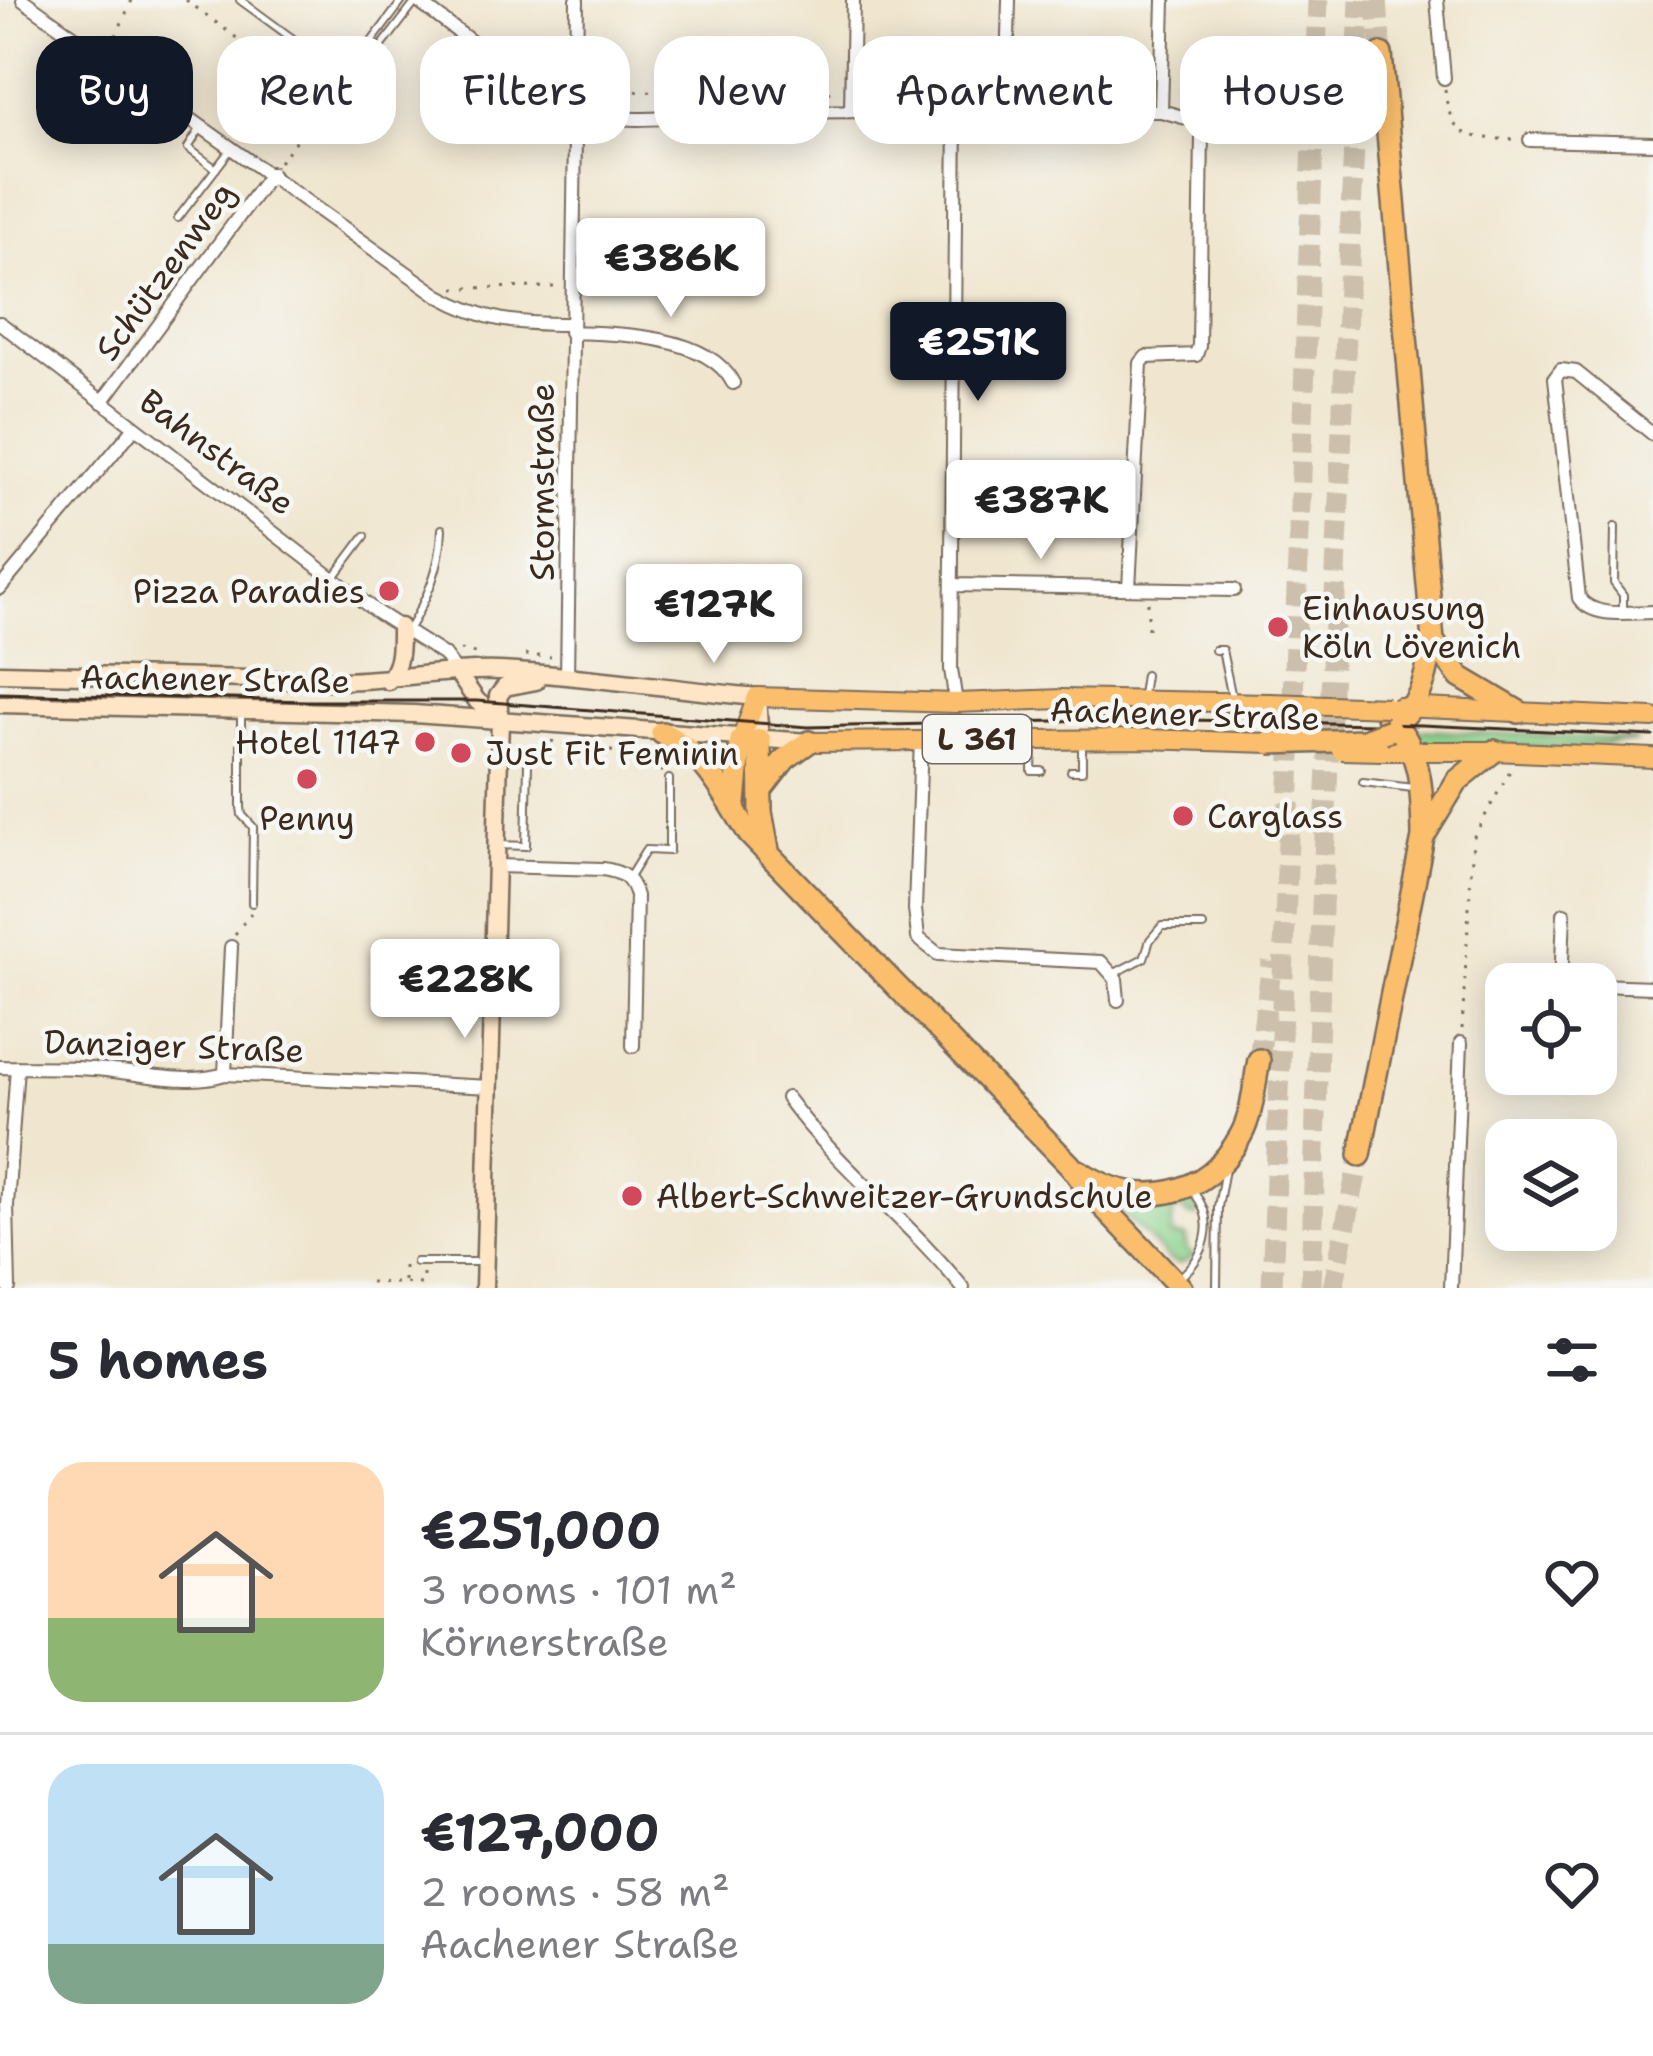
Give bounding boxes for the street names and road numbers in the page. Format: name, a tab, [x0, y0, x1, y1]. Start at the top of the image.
street label: Schützenweg	[85, 172, 245, 370]
street label: Bahnstraße	[130, 379, 304, 525]
street label: Stormstraße	[520, 383, 565, 581]
street label: Aachener Straße	[80, 654, 350, 704]
street label: Aachener Straße	[1049, 687, 1321, 741]
road number: L 361	[923, 715, 1031, 763]
street label: Danziger Straße	[43, 1019, 305, 1073]

